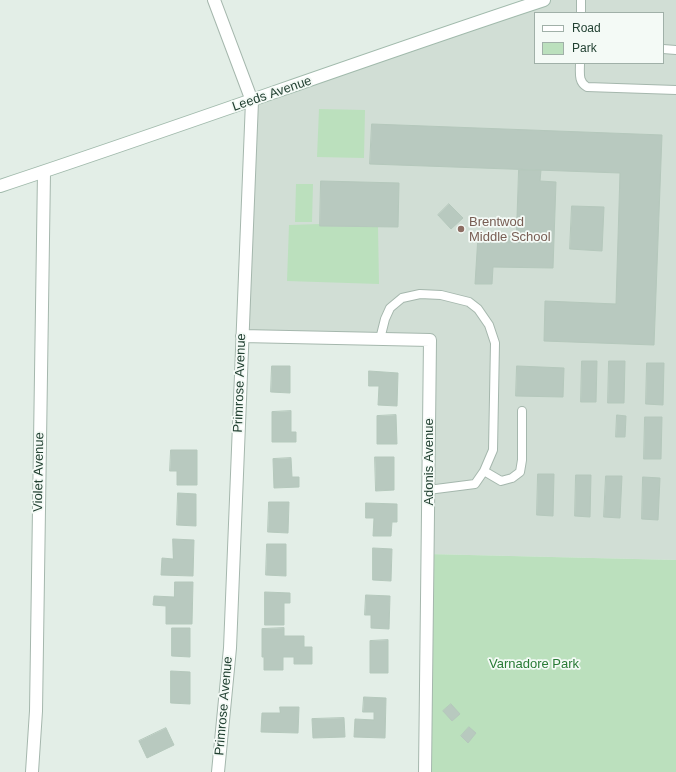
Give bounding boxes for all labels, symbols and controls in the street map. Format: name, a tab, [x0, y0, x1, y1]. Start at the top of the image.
legend	[534, 12, 664, 64]
text: Road	[572, 21, 601, 35]
text: Park	[572, 41, 597, 55]
street label: Leeds Avenue	[230, 73, 314, 115]
place label: Brentwod Middle School	[469, 214, 551, 245]
marker: Brentwod Middle School	[456, 224, 466, 234]
street label: Primrose Avenue	[230, 333, 250, 433]
street label: Adonis Avenue	[421, 418, 437, 506]
street label: Violet Avenue	[31, 432, 47, 512]
street label: Primrose Avenue	[212, 656, 236, 756]
park label: Varnadore Park	[489, 656, 579, 672]

